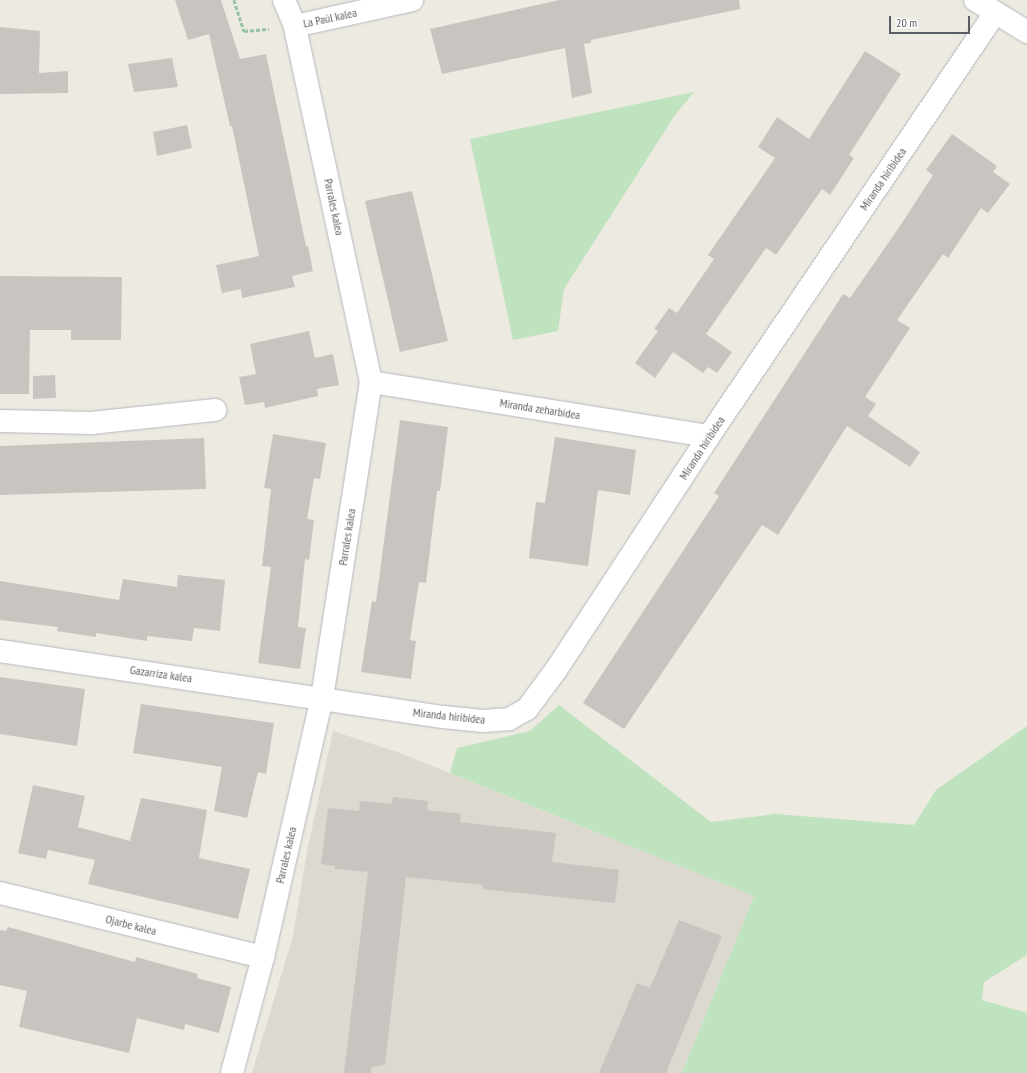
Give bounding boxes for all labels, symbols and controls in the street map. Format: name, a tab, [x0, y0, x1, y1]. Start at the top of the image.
street label: La Paúl kalea	[302, 5, 358, 31]
scale bar	[891, 8, 972, 34]
text: 20 m	[896, 15, 917, 30]
street label: Miranda hiribidea	[857, 145, 909, 213]
street label: Parrales kalea	[321, 177, 347, 237]
street label: Miranda zeharbidea	[499, 396, 581, 422]
street label: Miranda hiribidea	[676, 414, 728, 482]
street label: Parrales kalea	[335, 507, 359, 567]
street label: Gazarriza kalea	[129, 663, 193, 685]
street label: Miranda hiribidea	[412, 705, 486, 727]
street label: Parrales kalea	[273, 825, 299, 885]
street label: Ojarbe kalea	[104, 912, 158, 938]

